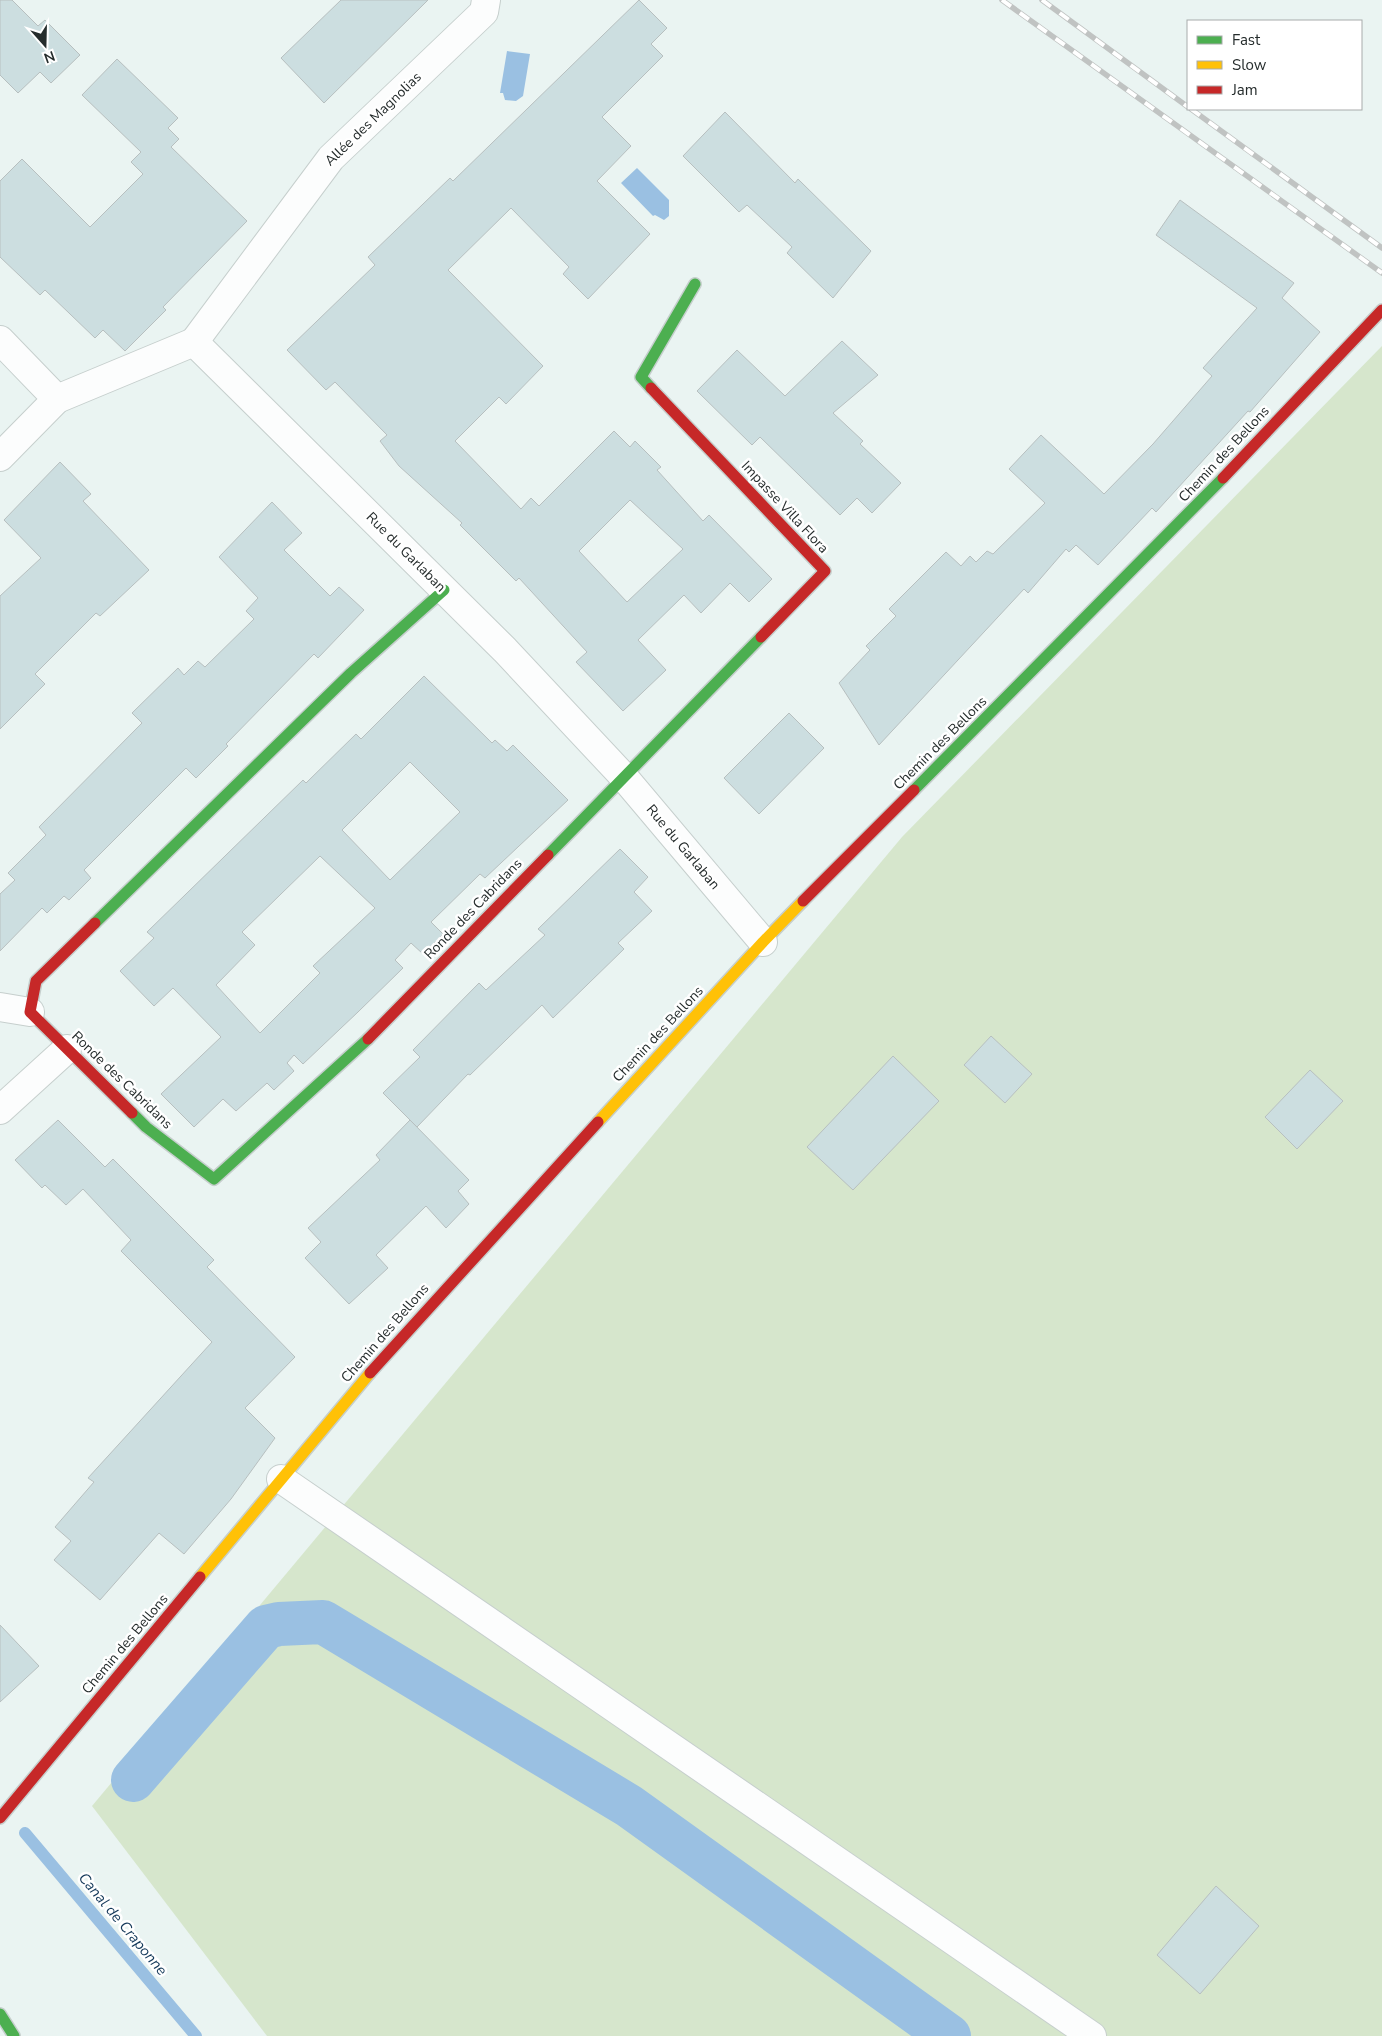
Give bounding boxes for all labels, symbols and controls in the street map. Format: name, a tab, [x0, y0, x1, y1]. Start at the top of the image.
north arrow	[20, 20, 70, 70]
legend	[1187, 20, 1362, 110]
text: Fast	[1232, 30, 1261, 50]
text: N	[41, 46, 57, 67]
text: Slow	[1232, 55, 1267, 75]
street label: Allée des Magnolias	[320, 68, 426, 170]
text: Jam	[1231, 80, 1258, 100]
street label: Chemin des Bellons	[1174, 402, 1274, 506]
street label: Impasse Villa Flora	[737, 457, 833, 557]
street label: Rue du Garlaban	[362, 508, 450, 596]
street label: Chemin des Bellons	[889, 692, 991, 794]
street label: Rue du Garlaban	[642, 800, 724, 894]
street label: Ronde des Cabridans	[420, 854, 526, 964]
street label: Chemin des Bellons	[608, 982, 708, 1086]
street label: Ronde des Cabridans	[67, 1027, 177, 1133]
street label: Chemin des Bellons	[337, 1279, 433, 1386]
street label: Chemin des Bellons	[77, 1590, 173, 1698]
water label: Canal de Craponne	[74, 1868, 172, 1980]

